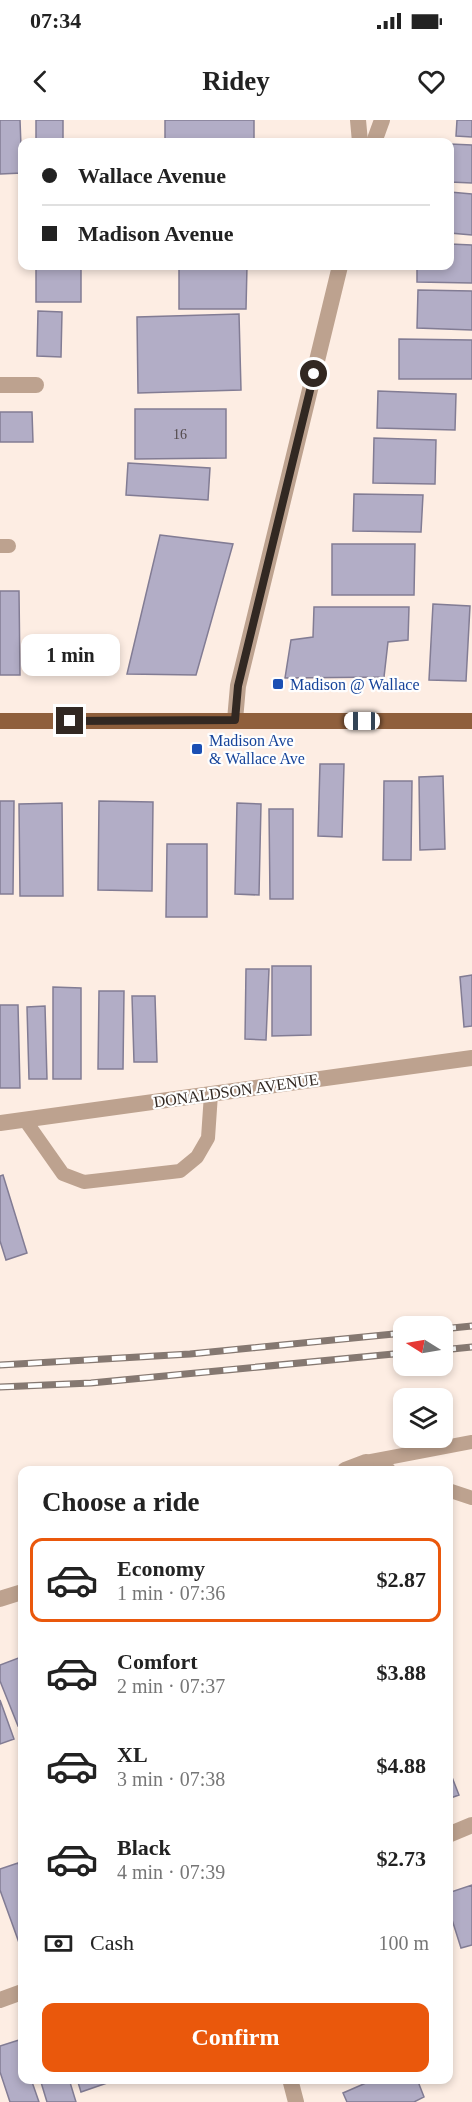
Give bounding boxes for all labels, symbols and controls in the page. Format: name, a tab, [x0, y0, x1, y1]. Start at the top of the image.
text: 07:34	[30, 8, 81, 33]
icon: back	[24, 65, 57, 98]
icon: heart	[415, 65, 448, 98]
text: Ridey	[202, 66, 270, 96]
text: Wallace Avenue	[78, 163, 226, 188]
text: Madison Avenue	[78, 221, 233, 246]
route start	[300, 360, 327, 387]
house number: 16	[173, 427, 187, 442]
callout: 1 min	[20, 634, 119, 676]
text: 1 min	[46, 644, 95, 666]
place label: Madison @ Wallace	[290, 676, 420, 694]
marker: Madison @ Wallace	[271, 677, 285, 691]
route end	[56, 707, 83, 734]
car	[344, 712, 380, 730]
place label: Madison Ave & Wallace Ave	[209, 732, 305, 767]
marker: Madison Ave & Wallace Ave	[190, 742, 204, 756]
street label: DONALDSON AVENUE	[153, 1071, 320, 1110]
north arrow	[393, 1316, 453, 1376]
map controls	[393, 1316, 453, 1448]
button: layers	[393, 1388, 453, 1448]
text: Choose a ride	[42, 1487, 200, 1517]
icon: car	[45, 1553, 99, 1607]
text: Economy	[117, 1556, 205, 1581]
text: $2.87	[377, 1567, 426, 1592]
text: 1 min · 07:36	[117, 1582, 225, 1604]
icon: car	[45, 1646, 99, 1700]
text: Comfort	[117, 1649, 198, 1674]
text: $3.88	[377, 1660, 426, 1685]
text: 2 min · 07:37	[117, 1675, 225, 1697]
icon: car	[45, 1739, 99, 1793]
text: XL	[117, 1742, 148, 1767]
text: $4.88	[377, 1753, 426, 1778]
text: 3 min · 07:38	[117, 1768, 225, 1790]
icon: car	[45, 1832, 99, 1886]
text: Black	[117, 1835, 171, 1860]
text: $2.73	[377, 1846, 426, 1871]
text: 4 min · 07:39	[117, 1861, 225, 1883]
icon: cash	[42, 1927, 75, 1960]
text: Cash	[90, 1930, 134, 1955]
text: 100 m	[378, 1932, 429, 1954]
button: Confirm	[42, 2003, 429, 2072]

